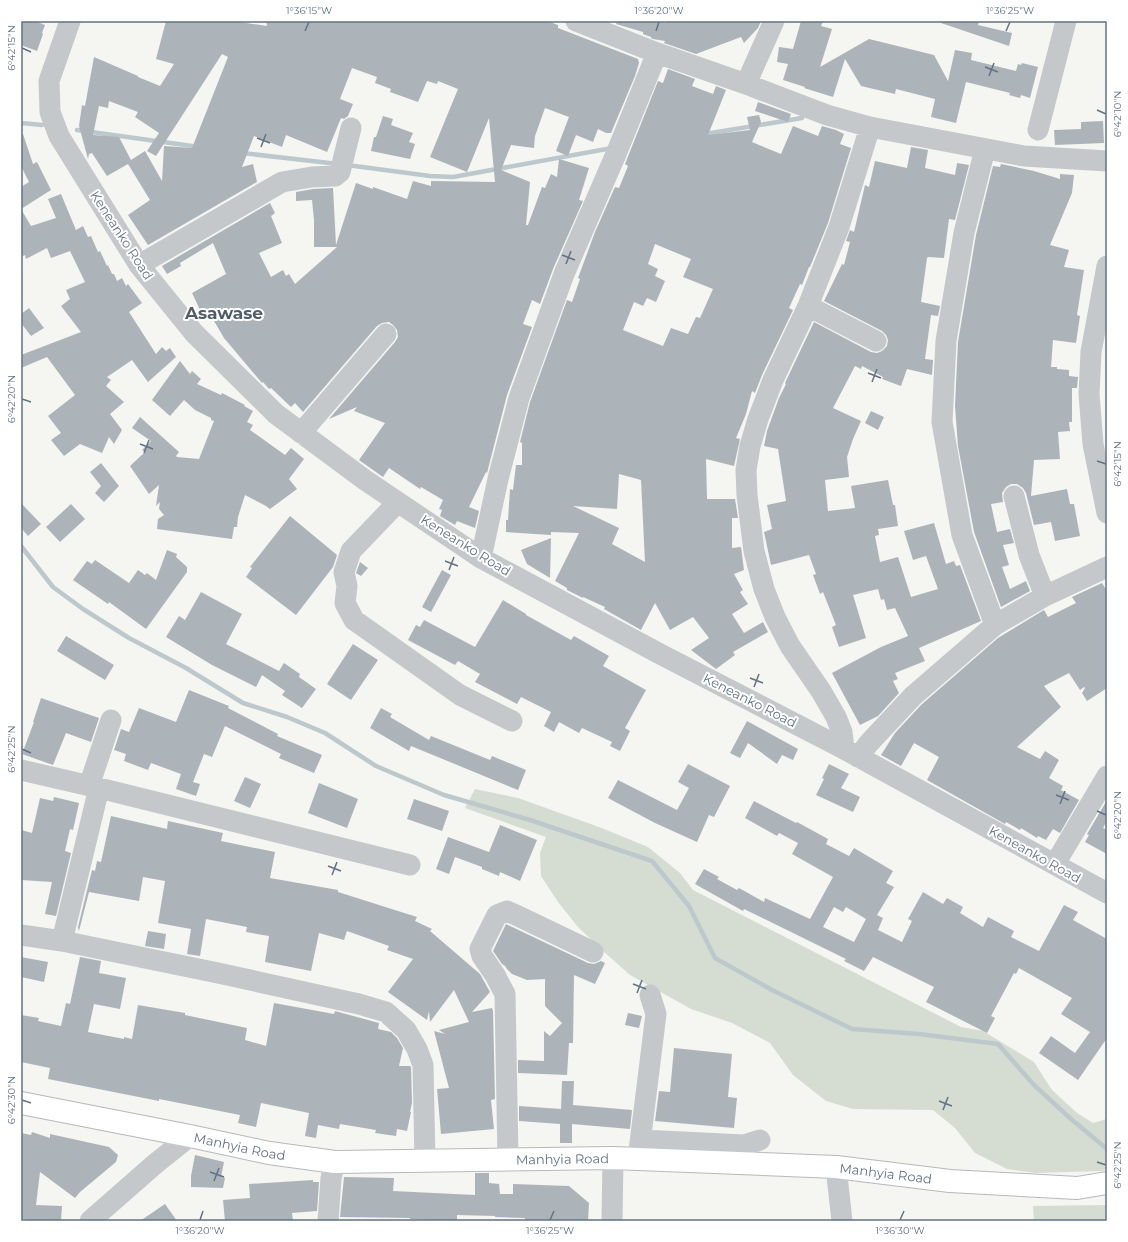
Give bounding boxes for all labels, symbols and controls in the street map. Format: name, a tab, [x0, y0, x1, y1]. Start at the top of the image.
text: 1°36'15"W	[286, 4, 332, 17]
text: 1°36'20"W	[634, 4, 684, 17]
text: 1°36'25"W	[986, 4, 1034, 17]
text: 6°42'15"N	[5, 25, 18, 71]
text: 6°42'10"N	[1111, 91, 1124, 137]
street label: Keneanko Road	[87, 188, 157, 282]
district label: Asawase	[184, 303, 263, 323]
text: 6°42'20"N	[5, 375, 18, 423]
text: 6°42'15"N	[1111, 441, 1124, 487]
street label: Keneanko Road	[418, 511, 514, 579]
street label: Keneanko Road	[701, 670, 799, 730]
text: 6°42'25"N	[5, 725, 18, 773]
text: 6°42'20"N	[1111, 791, 1124, 839]
street label: Keneanko Road	[986, 822, 1084, 886]
text: 6°42'30"N	[5, 1076, 18, 1124]
street label: Manhyia Road	[192, 1129, 286, 1163]
text: 6°42'25"N	[1111, 1141, 1124, 1189]
street label: Manhyia Road	[516, 1150, 609, 1167]
street label: Manhyia Road	[839, 1160, 933, 1187]
text: 1°36'20"W	[175, 1224, 225, 1237]
text: 1°36'25"W	[526, 1224, 574, 1237]
text: 1°36'30"W	[876, 1224, 925, 1237]

